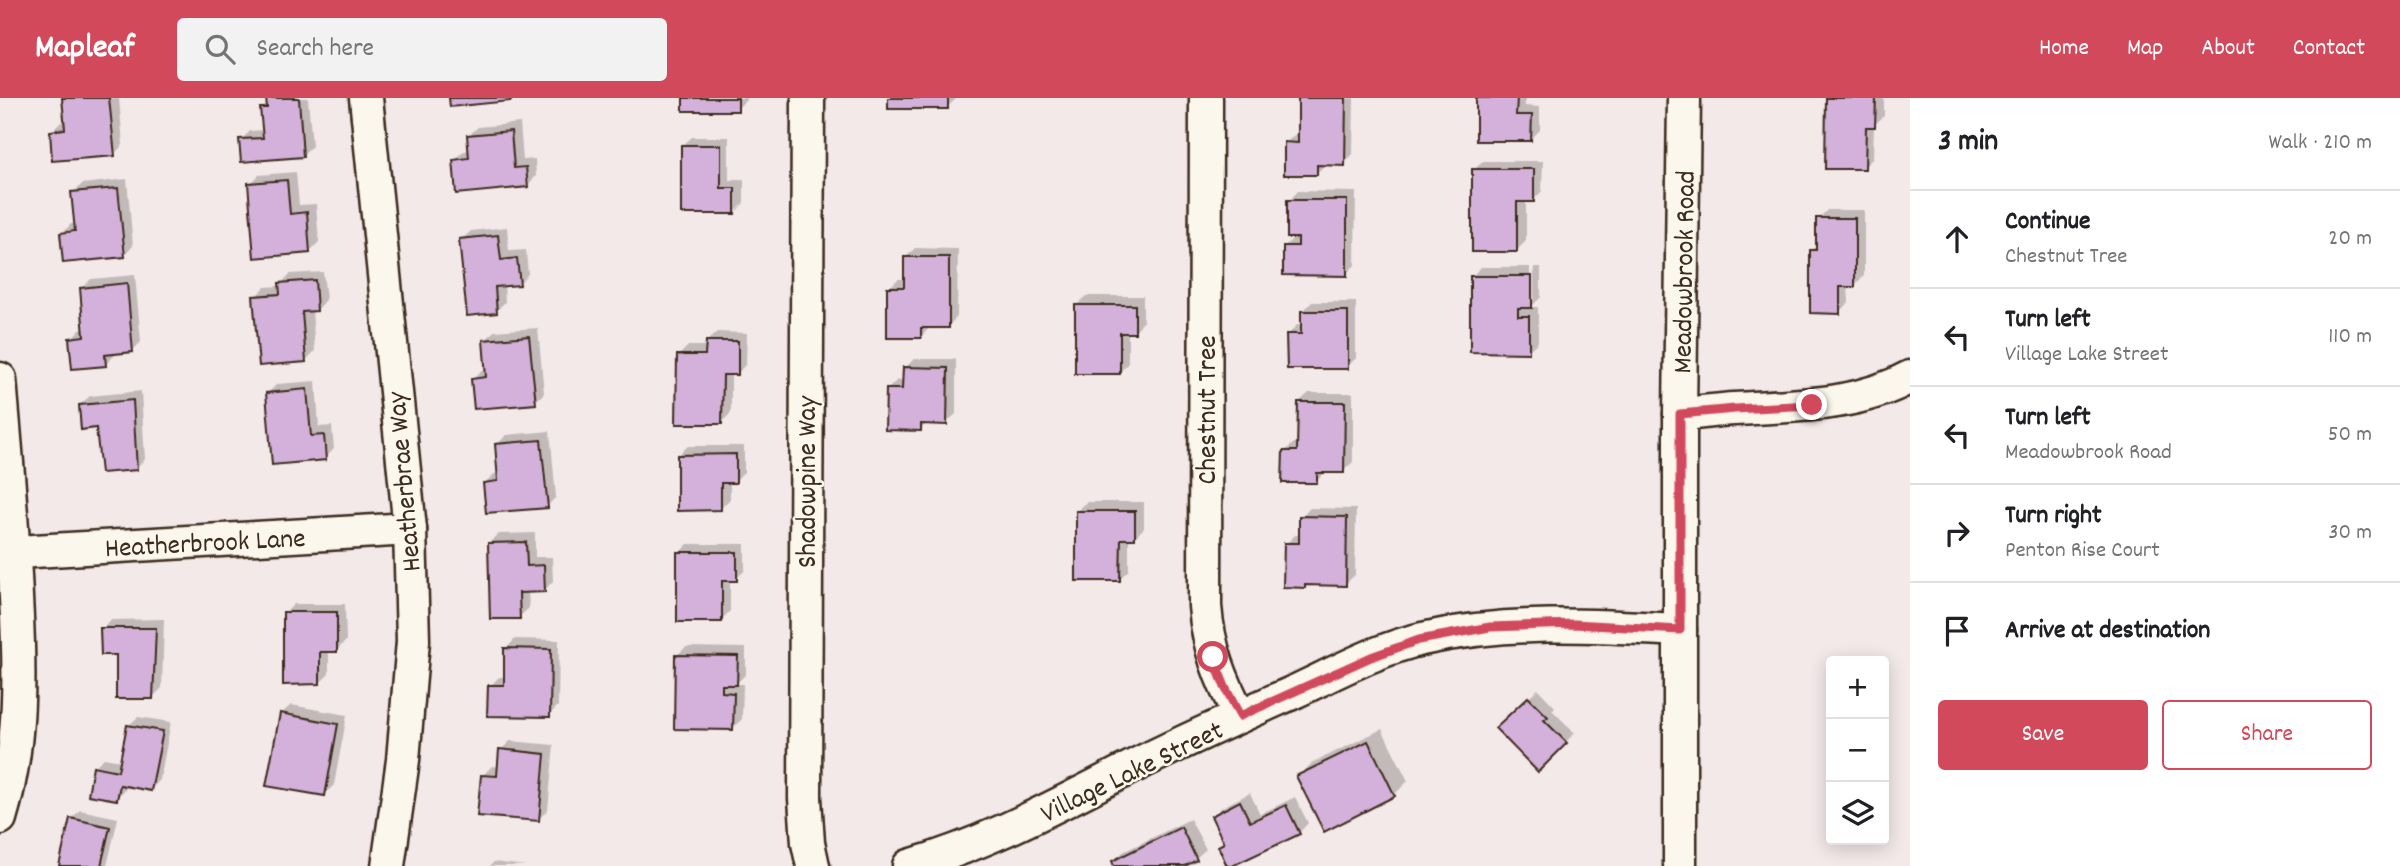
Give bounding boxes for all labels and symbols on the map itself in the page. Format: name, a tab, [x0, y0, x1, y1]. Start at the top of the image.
street label: Meadowbrook Road	[1665, 170, 1709, 374]
street label: Chestnut Tree	[1190, 335, 1230, 485]
street label: Heatherbrae Way	[379, 389, 435, 573]
route end	[1796, 389, 1827, 420]
street label: Shadowpine Way	[790, 395, 830, 568]
street label: Heatherbrook Lane	[104, 521, 307, 571]
route start	[1197, 641, 1228, 672]
street label: Village Lake Street	[1035, 713, 1231, 836]

